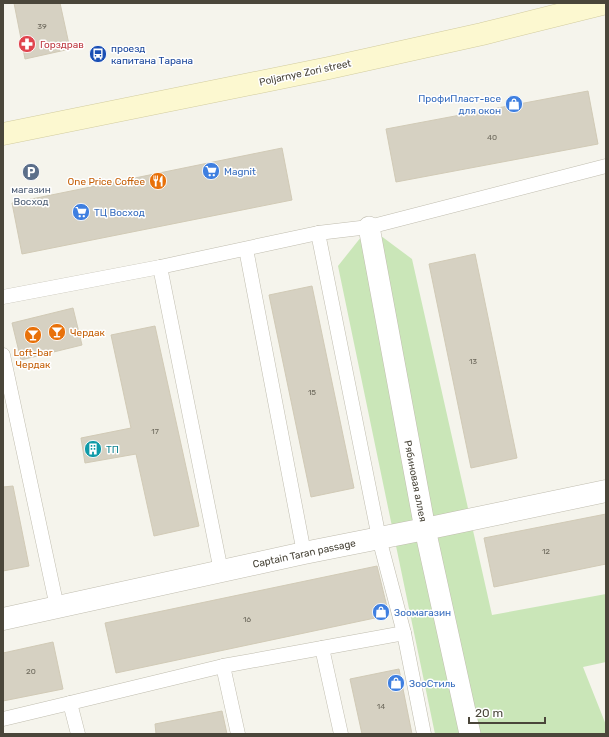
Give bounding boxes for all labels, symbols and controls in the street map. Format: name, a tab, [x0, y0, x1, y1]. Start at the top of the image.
house number: 39	[37, 22, 47, 31]
pharmacy icon: Горздрав	[17, 34, 37, 54]
place label: Горздрав	[40, 39, 84, 51]
place label: проезд капитана Тарана	[111, 43, 193, 67]
bus stop icon: проезд капитана Тарана	[88, 44, 108, 64]
street label: Poljarnye Zori street	[258, 57, 352, 89]
place label: ПрофиПласт-все для окон	[418, 93, 501, 117]
shop icon: ПрофиПласт-все для окон	[504, 94, 524, 114]
house number: 40	[487, 133, 497, 142]
supermarket icon: Magnit	[201, 161, 221, 181]
parking icon: магазин Восход	[21, 162, 41, 182]
place label: Magnit	[224, 166, 256, 178]
restaurant icon: One Price Coffee	[148, 171, 168, 191]
place label: One Price Coffee	[68, 176, 145, 188]
place label: магазин Восход	[11, 184, 51, 208]
supermarket icon: ТЦ Восход	[71, 202, 91, 222]
place label: ТЦ Восход	[94, 207, 145, 219]
bar icon: Чердак	[47, 322, 67, 342]
bar icon: Loft-bar Чердак	[23, 325, 43, 345]
place label: Чердак	[70, 327, 106, 339]
place label: Loft-bar Чердак	[14, 347, 53, 371]
house number: 13	[469, 357, 477, 366]
house number: 15	[308, 388, 316, 397]
house number: 17	[151, 427, 159, 436]
building icon: ТП	[83, 439, 103, 459]
street label: Рябиновая аллея	[401, 439, 429, 523]
place label: ТП	[106, 444, 119, 456]
street label: Captain Taran passage	[252, 537, 357, 571]
house number: 12	[542, 547, 550, 556]
shop icon: Зоомагазин	[371, 602, 391, 622]
place label: Зоомагазин	[394, 607, 451, 619]
house number: 16	[243, 615, 251, 624]
house number: 20	[26, 667, 36, 676]
shop icon: ЗооСтиль	[386, 673, 406, 693]
place label: ЗооСтиль	[409, 678, 455, 690]
scale bar	[469, 699, 545, 725]
house number: 14	[377, 702, 385, 711]
text: 20 m	[475, 706, 503, 720]

